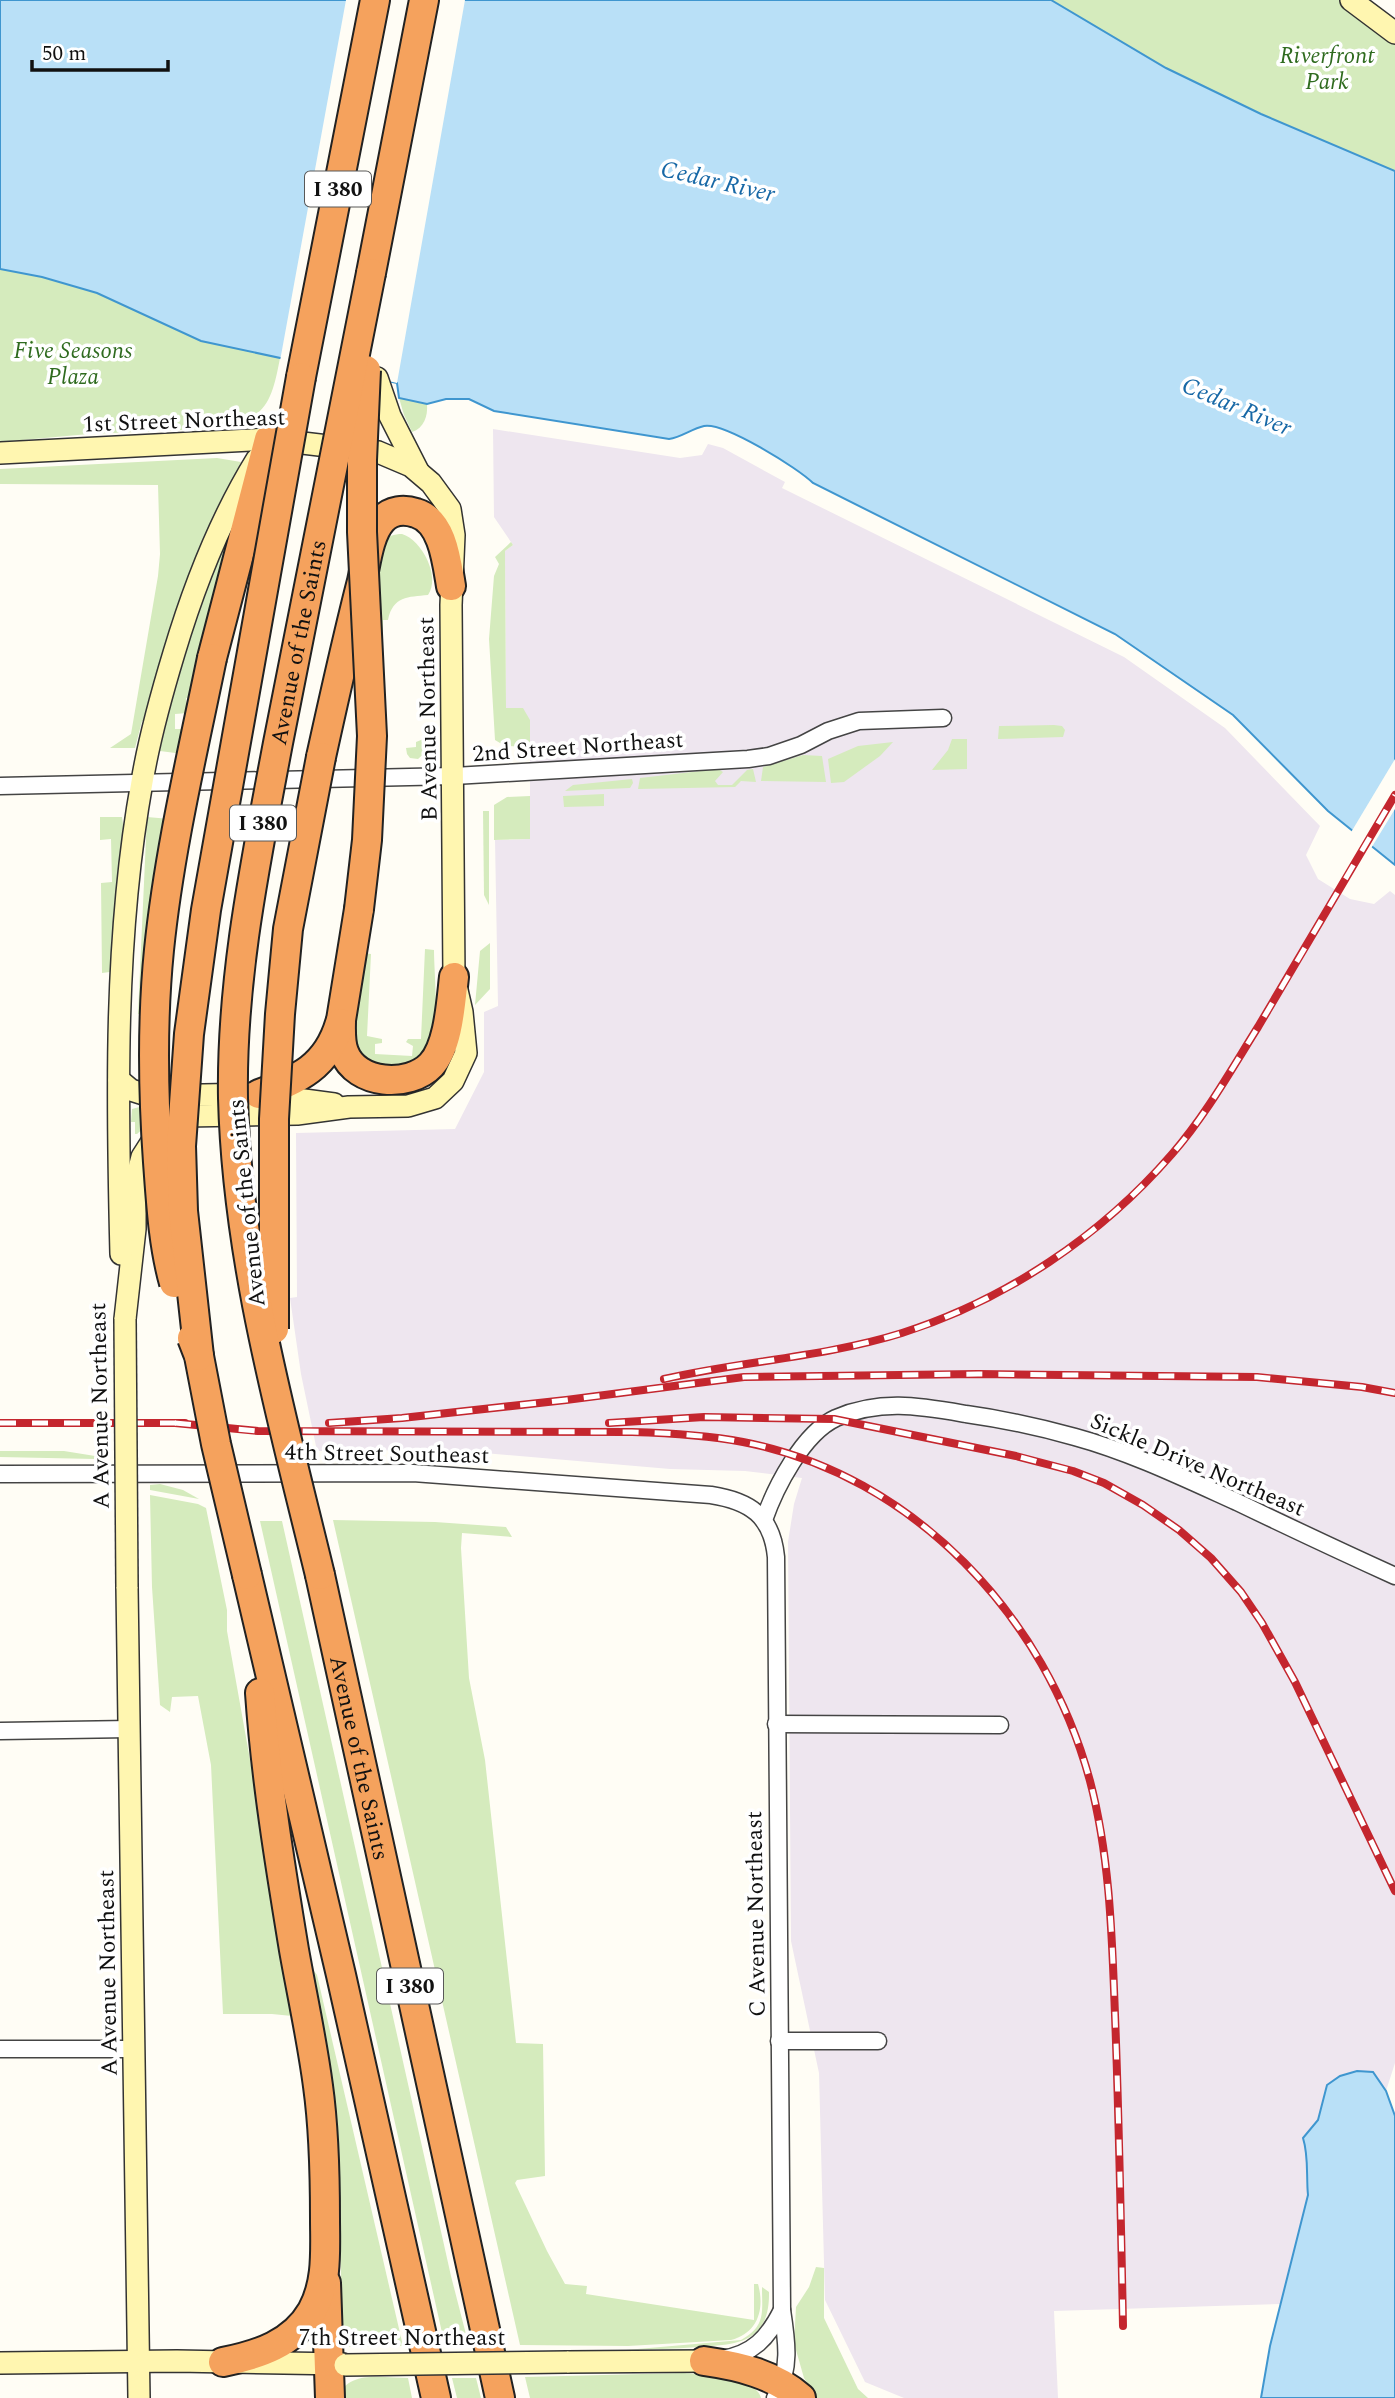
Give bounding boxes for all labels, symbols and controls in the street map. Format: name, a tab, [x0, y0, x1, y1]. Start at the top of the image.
scale bar	[32, 28, 168, 72]
text: 50 m	[42, 38, 86, 70]
park label: Riverfront Park	[1279, 39, 1375, 100]
water label: Cedar River	[657, 151, 779, 213]
road number: I 380	[305, 172, 371, 206]
park label: Five Seasons Plaza	[14, 334, 132, 395]
water label: Cedar River	[1176, 368, 1298, 446]
street label: 1st Street Northeast	[82, 400, 286, 443]
street label: Avenue of the Saints	[262, 537, 337, 748]
street label: B Avenue Northeast	[409, 617, 448, 821]
street label: 2nd Street Northeast	[471, 723, 685, 772]
road number: I 380	[230, 806, 296, 840]
street label: Avenue of the Saints	[219, 1097, 276, 1308]
street label: A Avenue Northeast	[81, 1302, 120, 1510]
street label: Sickle Drive Northeast	[1084, 1404, 1310, 1527]
street label: 4th Street Southeast	[284, 1435, 490, 1474]
street label: Avenue of the Saints	[319, 1652, 398, 1864]
street label: C Avenue Northeast	[737, 1811, 776, 2017]
street label: A Avenue Northeast	[89, 1869, 128, 2077]
road number: I 380	[377, 1968, 443, 2004]
street label: 7th Street Northeast	[299, 2321, 505, 2356]

